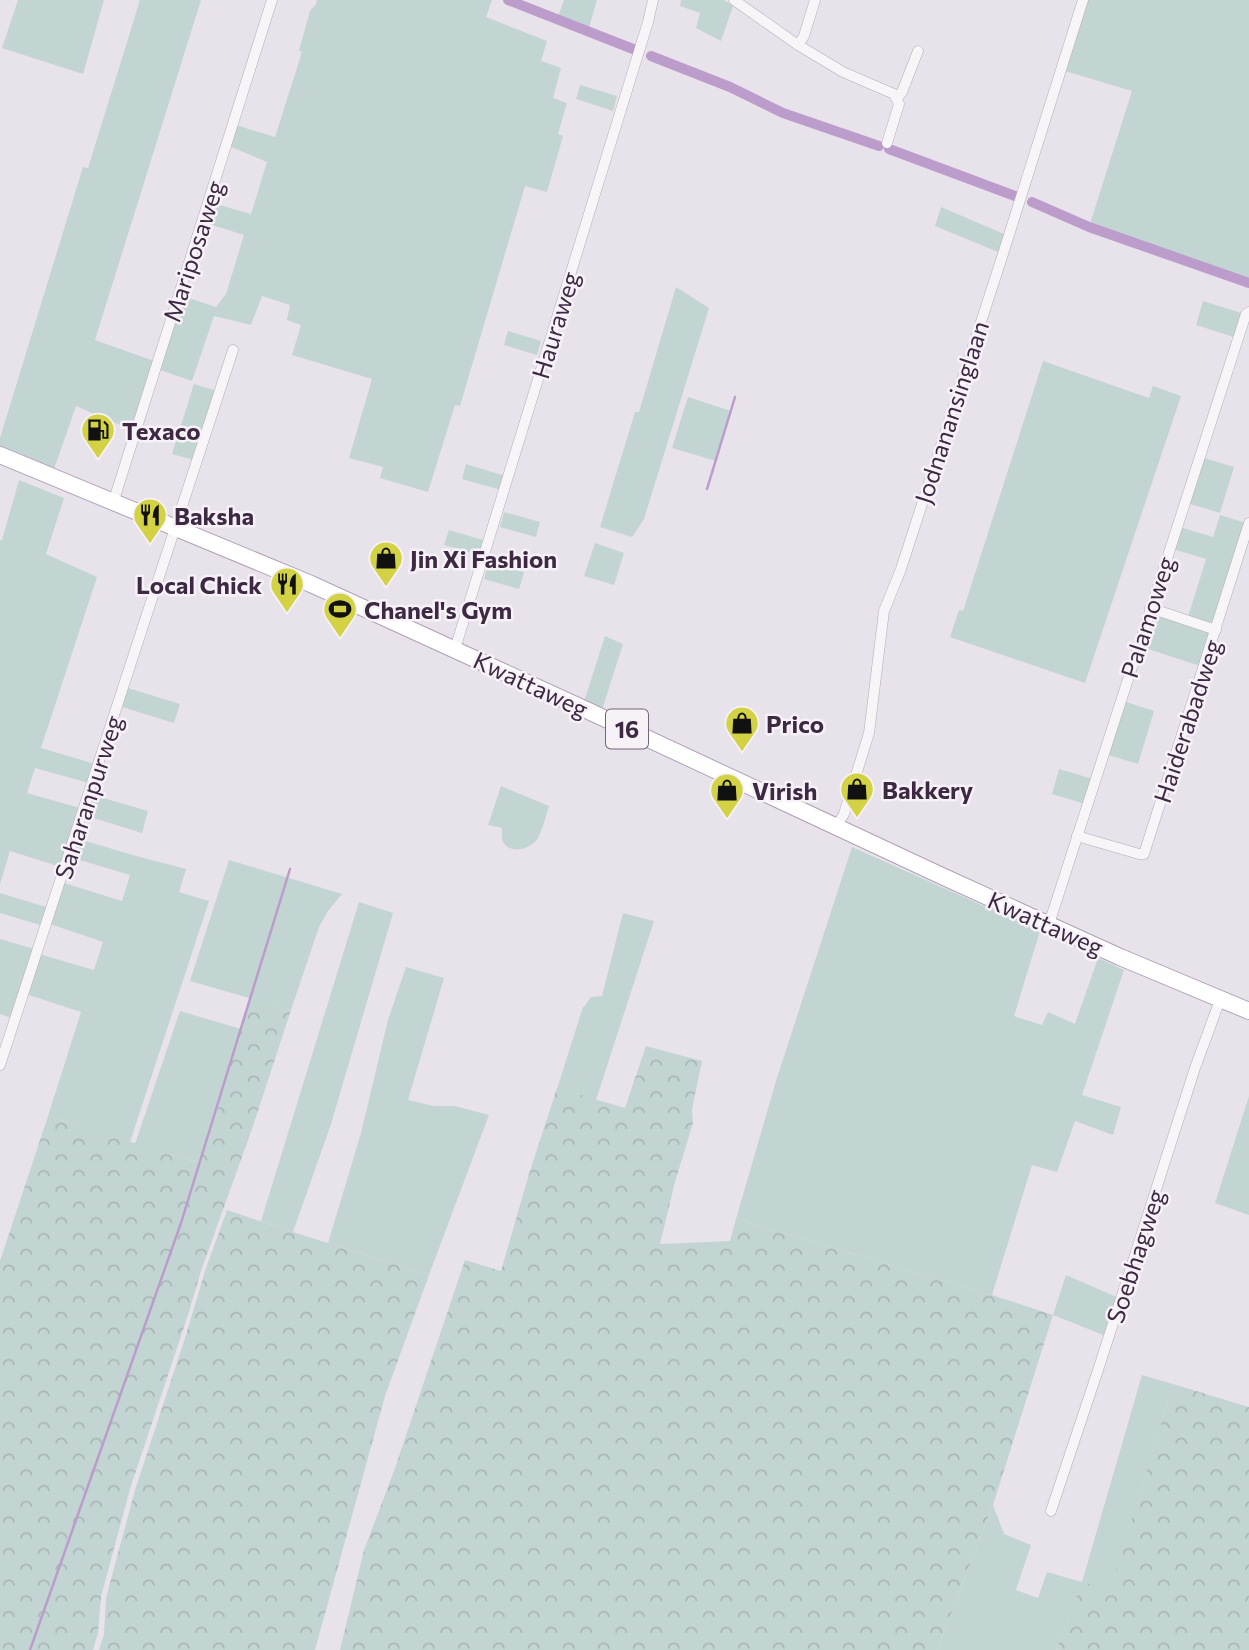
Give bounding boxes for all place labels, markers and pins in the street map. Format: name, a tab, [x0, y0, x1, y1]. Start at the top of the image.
fuel station icon: Texaco	[79, 411, 117, 460]
place label: Texaco	[122, 416, 201, 445]
restaurant icon: Baksha	[131, 496, 169, 545]
place label: Baksha	[174, 501, 254, 530]
shop icon: Jin Xi Fashion	[367, 539, 405, 588]
place label: Jin Xi Fashion	[410, 544, 557, 573]
restaurant icon: Local Chick	[268, 565, 306, 614]
place label: Local Chick	[136, 570, 262, 599]
sports icon: Chanel's Gym	[321, 590, 359, 639]
place label: Chanel's Gym	[364, 595, 512, 624]
shop icon: Prico	[723, 704, 761, 753]
place label: Prico	[766, 709, 824, 738]
shop icon: Bakkery	[838, 770, 876, 819]
shop icon: Virish	[708, 771, 746, 820]
place label: Bakkery	[882, 775, 973, 804]
place label: Virish	[752, 776, 817, 805]

